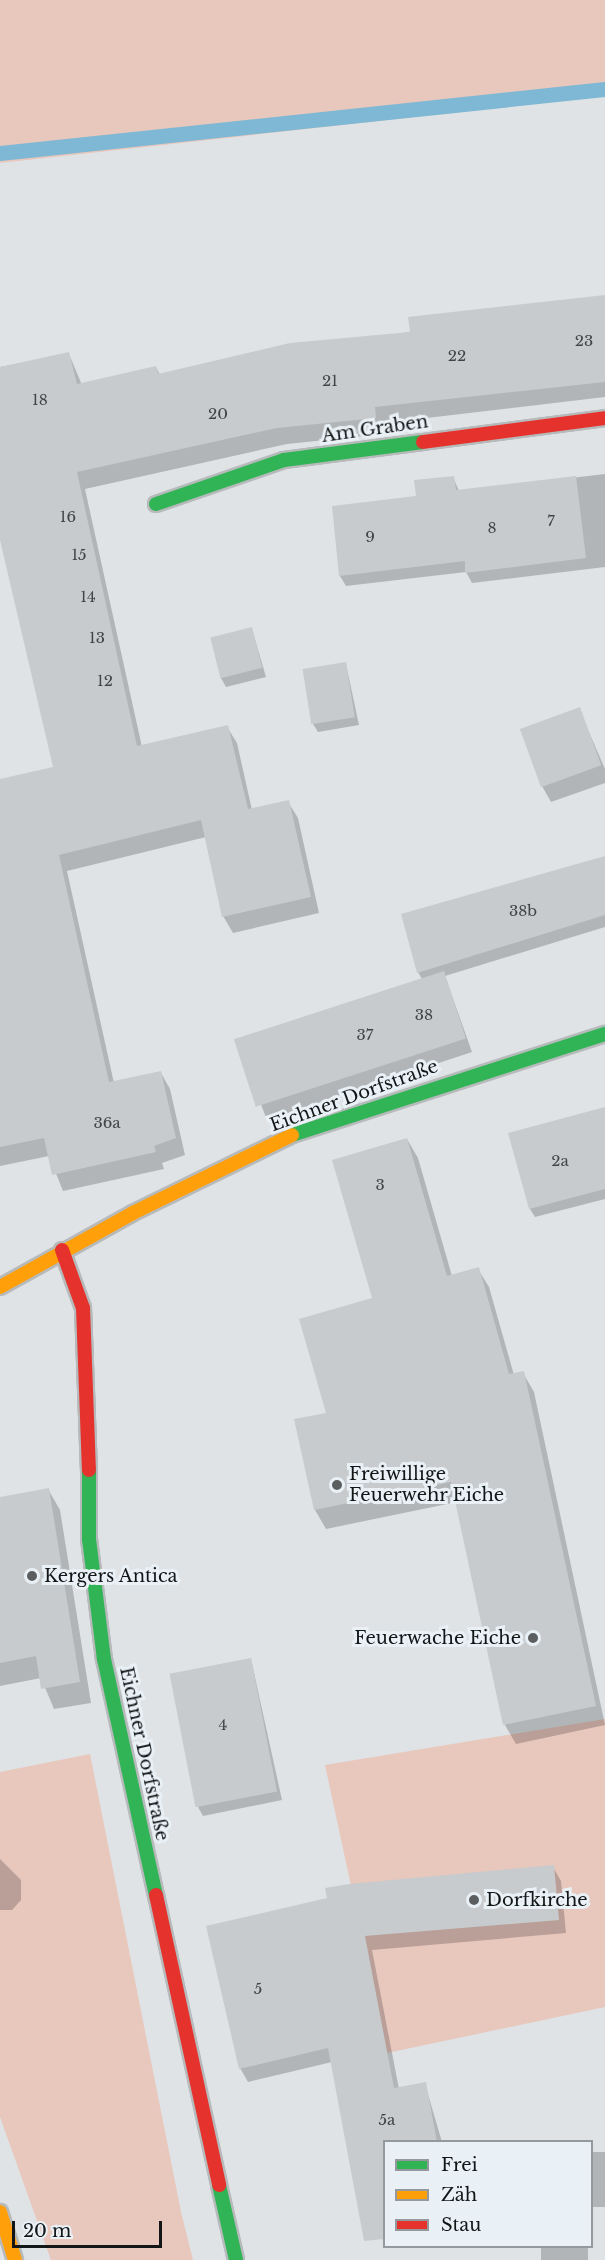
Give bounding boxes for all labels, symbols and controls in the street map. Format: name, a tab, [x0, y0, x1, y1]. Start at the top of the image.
house number: 23	[575, 332, 593, 350]
house number: 22	[448, 347, 466, 365]
house number: 21	[322, 372, 338, 390]
house number: 18	[32, 391, 48, 409]
house number: 20	[208, 405, 228, 423]
street label: Am Graben	[320, 411, 430, 447]
house number: 16	[60, 508, 76, 526]
house number: 7	[547, 512, 555, 530]
house number: 8	[487, 519, 497, 537]
house number: 9	[365, 528, 375, 546]
house number: 15	[71, 546, 87, 564]
house number: 14	[80, 588, 96, 606]
house number: 13	[89, 629, 105, 647]
house number: 12	[97, 672, 113, 690]
house number: 38b	[509, 902, 537, 920]
house number: 38	[415, 1006, 433, 1024]
house number: 37	[357, 1026, 373, 1044]
street label: Eichner Dorfstraße	[267, 1055, 441, 1137]
house number: 36a	[93, 1114, 121, 1132]
house number: 2a	[551, 1152, 569, 1170]
house number: 3	[375, 1176, 385, 1194]
place label: Freiwillige Feuerwehr Eiche	[349, 1464, 505, 1506]
marker: Freiwillige Feuerwehr Eiche	[330, 1478, 344, 1492]
place label: Kergers Antica	[44, 1565, 178, 1587]
marker: Kergers Antica	[25, 1569, 39, 1583]
place label: Feuerwache Eiche	[354, 1627, 521, 1649]
marker: Feuerwache Eiche	[526, 1631, 540, 1645]
street label: Eichner Dorfstraße	[115, 1665, 173, 1843]
house number: 4	[219, 1716, 227, 1734]
place label: Dorfkirche	[486, 1889, 588, 1911]
marker: Dorfkirche	[467, 1893, 481, 1907]
house number: 5	[254, 1980, 262, 1998]
house number: 5a	[379, 2111, 395, 2129]
legend	[383, 2140, 593, 2248]
text: Frei	[441, 2154, 478, 2176]
text: Zäh	[441, 2184, 477, 2206]
scale bar	[15, 2209, 165, 2247]
text: Stau	[441, 2214, 481, 2236]
text: 20 m	[23, 2220, 71, 2242]

